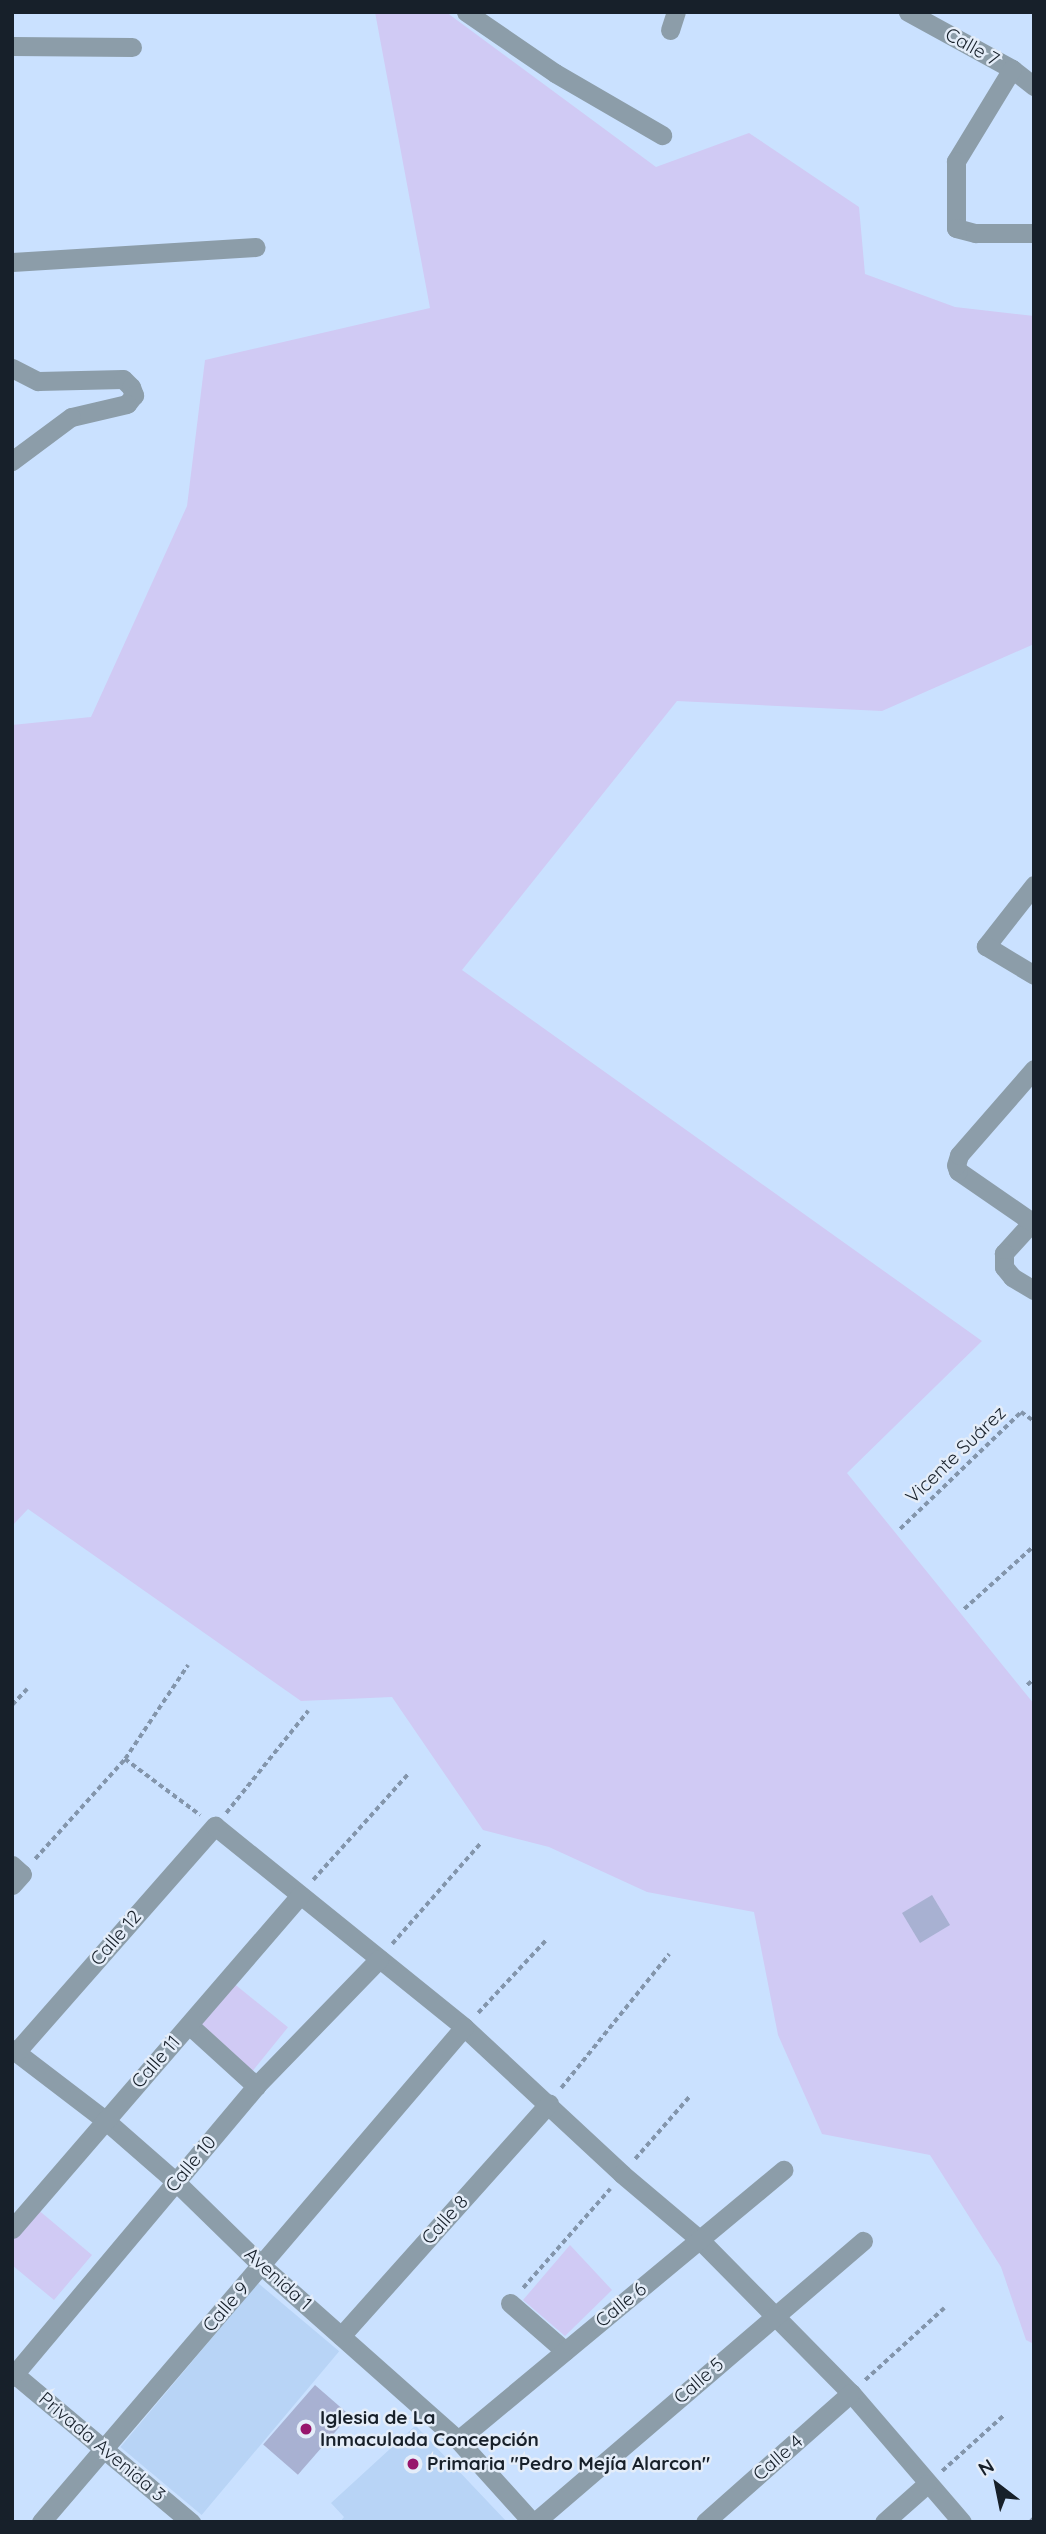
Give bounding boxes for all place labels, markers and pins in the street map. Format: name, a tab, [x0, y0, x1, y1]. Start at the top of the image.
place label: Iglesia de La Inmaculada Concepción	[320, 2407, 539, 2451]
marker: Iglesia de La Inmaculada Concepción	[298, 2421, 314, 2437]
place label: Primaria "Pedro Mejía Alarcon"	[427, 2453, 710, 2475]
marker: Primaria "Pedro Mejía Alarcon"	[405, 2456, 421, 2472]

